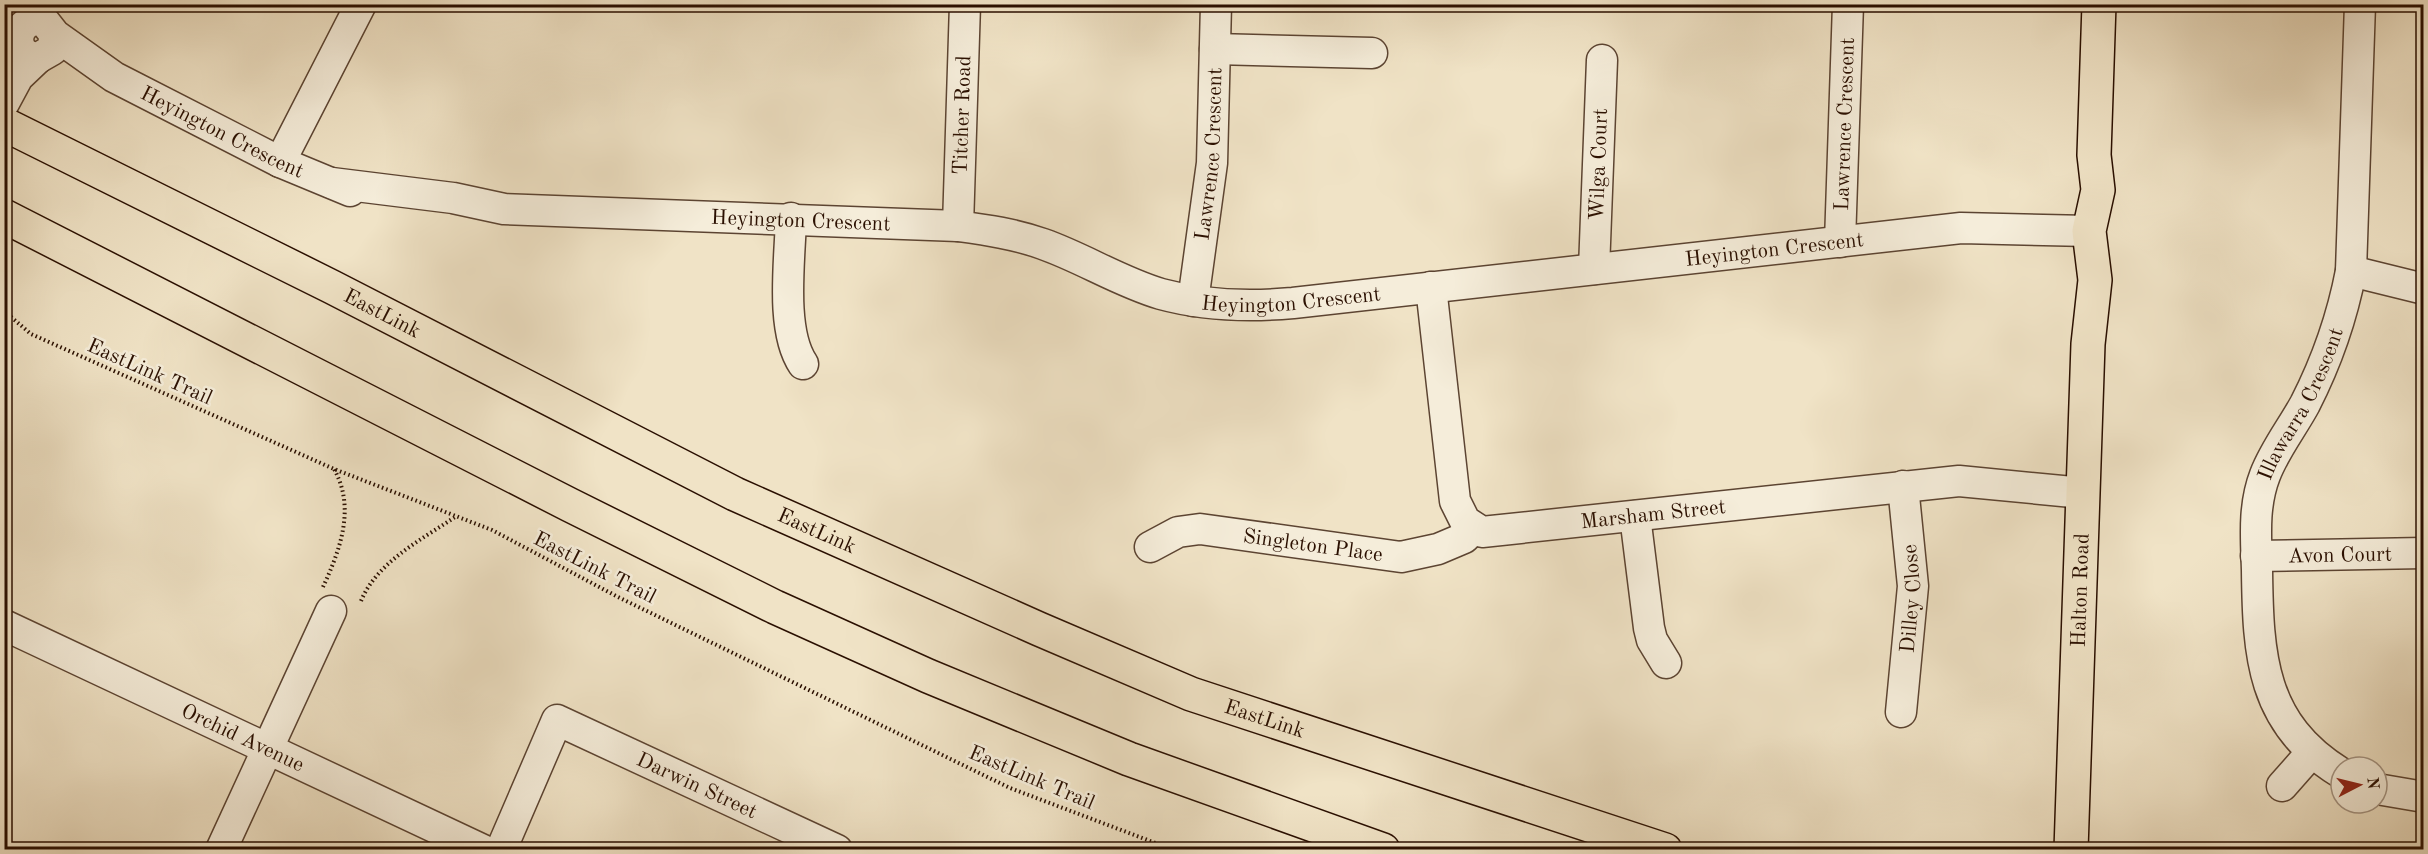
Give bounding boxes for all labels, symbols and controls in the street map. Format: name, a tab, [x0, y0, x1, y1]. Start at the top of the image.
street label: Lawrence Crescent	[1832, 37, 1859, 211]
street label: Titcher Road	[951, 55, 975, 175]
street label: Lawrence Crescent	[1192, 67, 1226, 242]
street label: Heyington Crescent	[137, 83, 306, 183]
street label: Wilga Court	[1587, 108, 1612, 221]
street label: Heyington Crescent	[710, 208, 891, 235]
street label: Heyington Crescent	[1684, 230, 1865, 271]
street label: Heyington Crescent	[1200, 284, 1382, 317]
street label: EastLink	[340, 286, 424, 343]
street label: Illawarra Crescent	[2255, 325, 2348, 483]
street label: EastLink Trail	[84, 335, 215, 409]
street label: Marsham Street	[1580, 497, 1727, 533]
street label: EastLink	[774, 505, 859, 558]
street label: Singleton Place	[1242, 526, 1384, 566]
street label: EastLink Trail	[530, 528, 659, 608]
street label: Halton Road	[2069, 533, 2094, 648]
street label: Dilley Close	[1898, 543, 1926, 654]
street label: Avon Court	[2288, 545, 2392, 567]
street label: EastLink	[1221, 697, 1307, 743]
street label: Orchid Avenue	[178, 701, 307, 776]
street label: EastLink Trail	[965, 742, 1098, 814]
street label: Darwin Street	[633, 749, 760, 823]
north arrow	[2329, 755, 2389, 815]
text: N	[2363, 776, 2381, 791]

